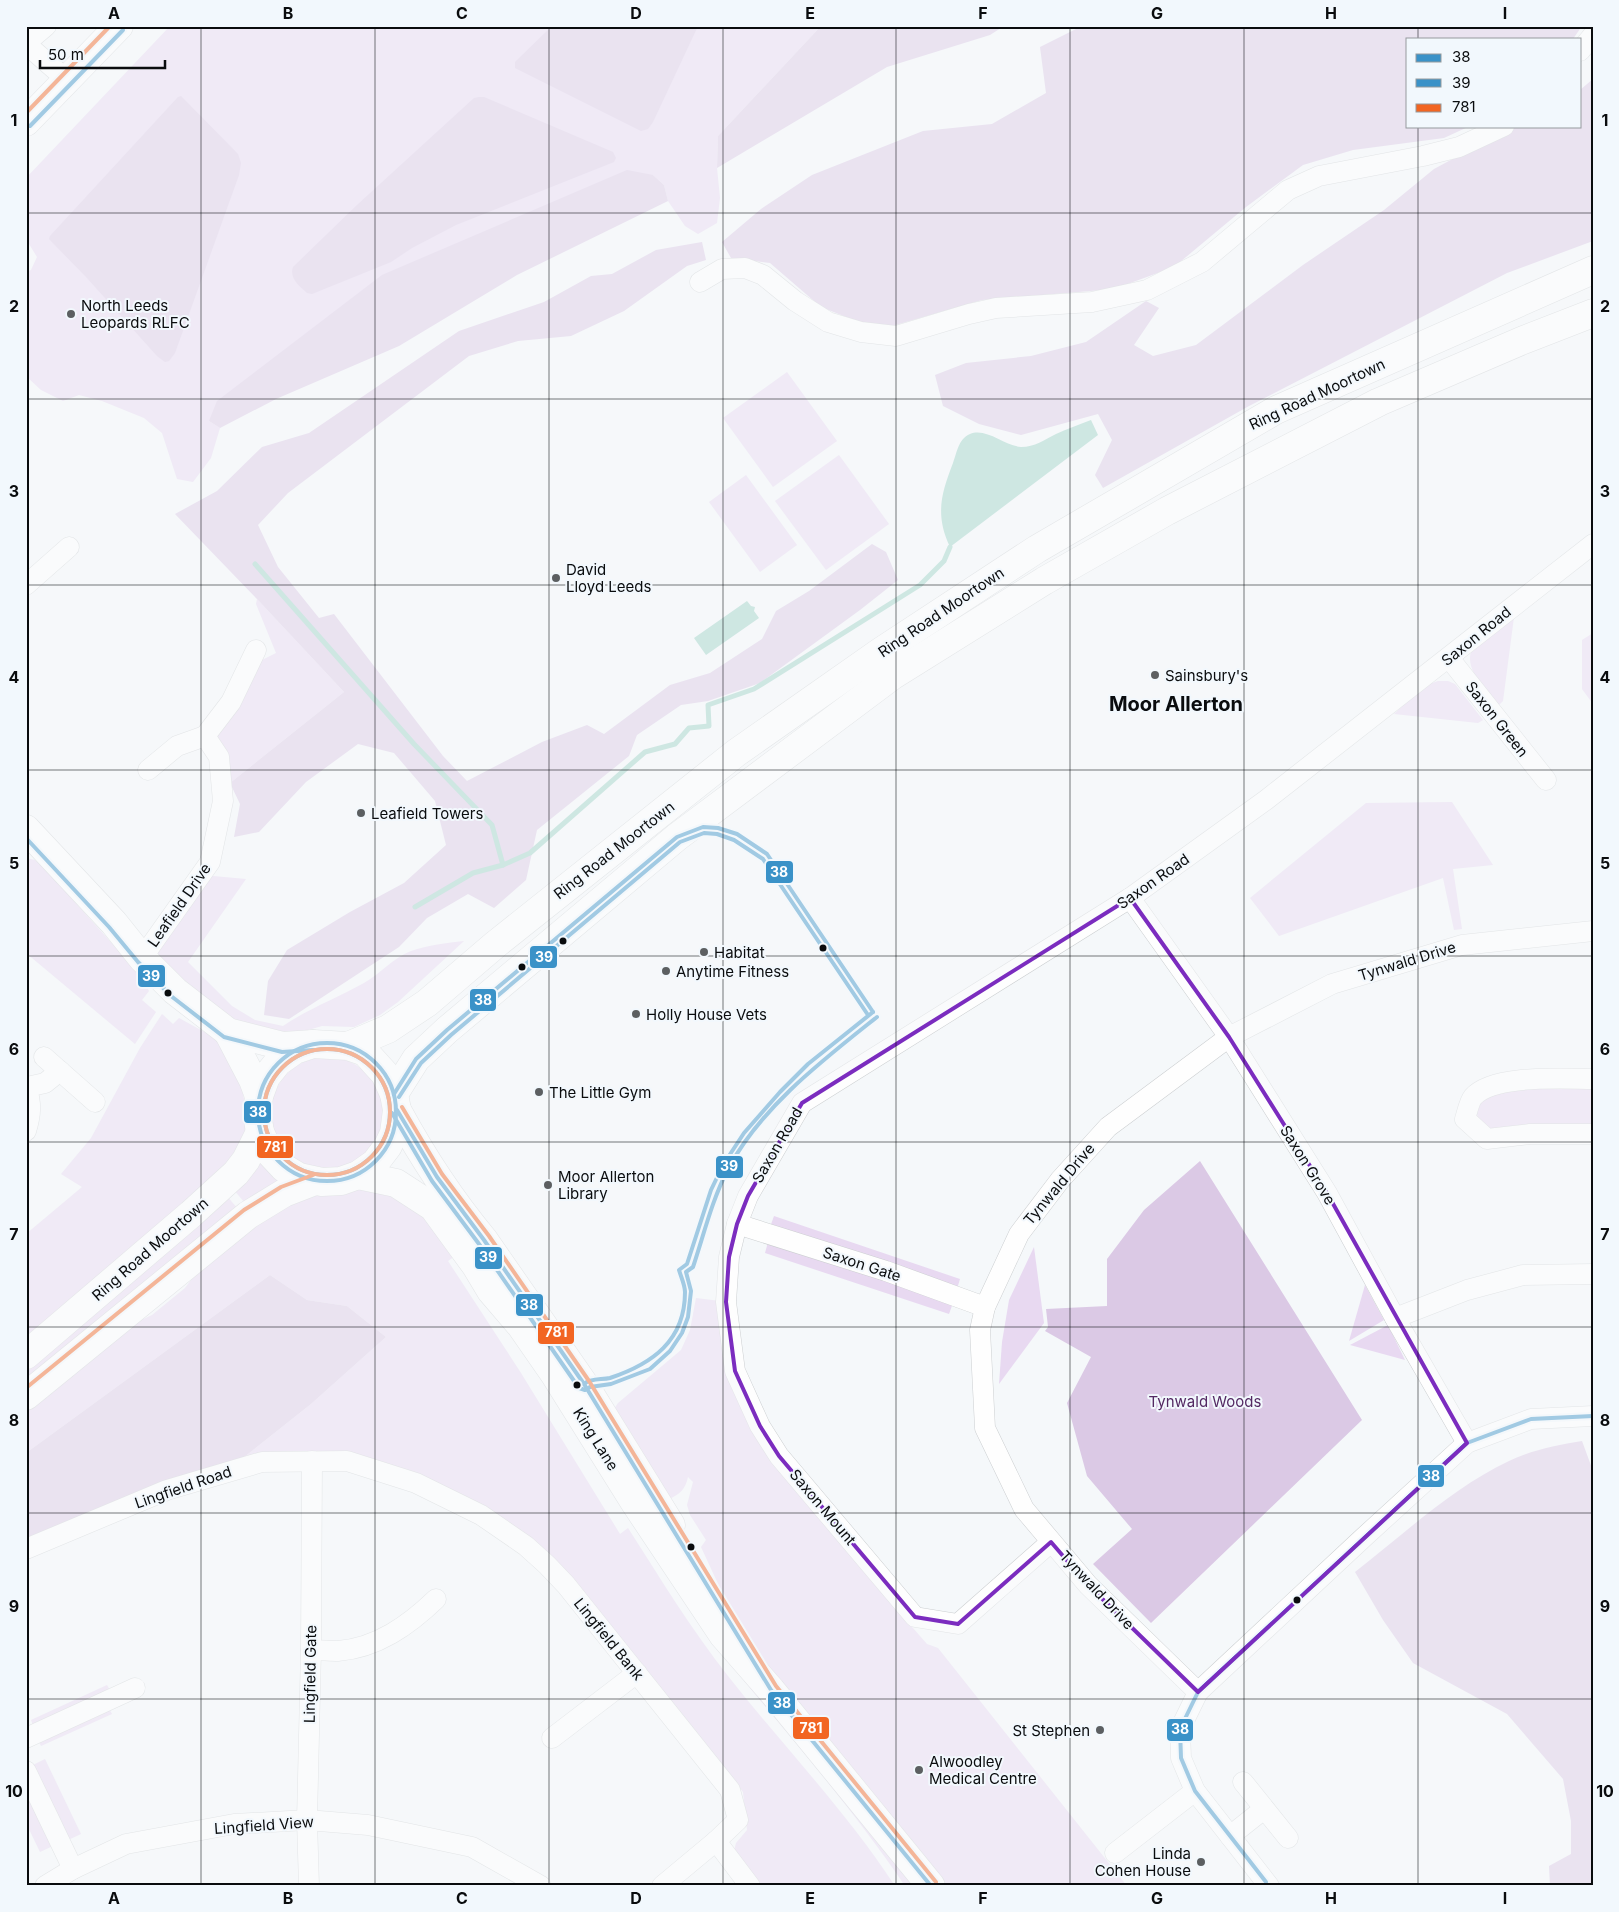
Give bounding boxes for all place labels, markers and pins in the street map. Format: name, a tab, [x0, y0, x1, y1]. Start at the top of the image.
place label: North Leeds Leopards RLFC	[81, 296, 190, 332]
marker: North Leeds Leopards RLFC	[65, 308, 77, 320]
place label: David Lloyd Leeds	[566, 560, 652, 596]
marker: David Lloyd Leeds	[550, 572, 562, 584]
place label: Sainsbury's	[1165, 666, 1248, 685]
marker: Sainsbury's	[1149, 669, 1161, 681]
place label: Leafield Towers	[371, 804, 483, 823]
marker: Leafield Towers	[355, 807, 367, 819]
unlabelled marker	[558, 936, 568, 946]
place label: Habitat	[714, 943, 765, 962]
unlabelled marker	[818, 943, 828, 953]
marker: Habitat	[698, 946, 710, 958]
unlabelled marker	[517, 962, 527, 972]
place label: Anytime Fitness	[676, 962, 789, 981]
marker: Anytime Fitness	[660, 965, 672, 977]
unlabelled marker	[163, 988, 173, 998]
place label: Holly House Vets	[646, 1005, 767, 1024]
marker: Holly House Vets	[630, 1008, 642, 1020]
place label: The Little Gym	[549, 1083, 651, 1102]
marker: The Little Gym	[533, 1086, 545, 1098]
place label: Moor Allerton Library	[558, 1167, 654, 1203]
marker: Moor Allerton Library	[542, 1179, 554, 1191]
unlabelled marker	[572, 1380, 582, 1390]
unlabelled marker	[686, 1542, 696, 1552]
unlabelled marker	[1292, 1595, 1302, 1605]
place label: St Stephen	[1012, 1721, 1090, 1740]
marker: St Stephen	[1094, 1724, 1106, 1736]
place label: Alwoodley Medical Centre	[929, 1752, 1037, 1788]
marker: Alwoodley Medical Centre	[913, 1764, 925, 1776]
place label: Linda Cohen House	[1095, 1844, 1191, 1880]
marker: Linda Cohen House	[1195, 1856, 1207, 1868]

